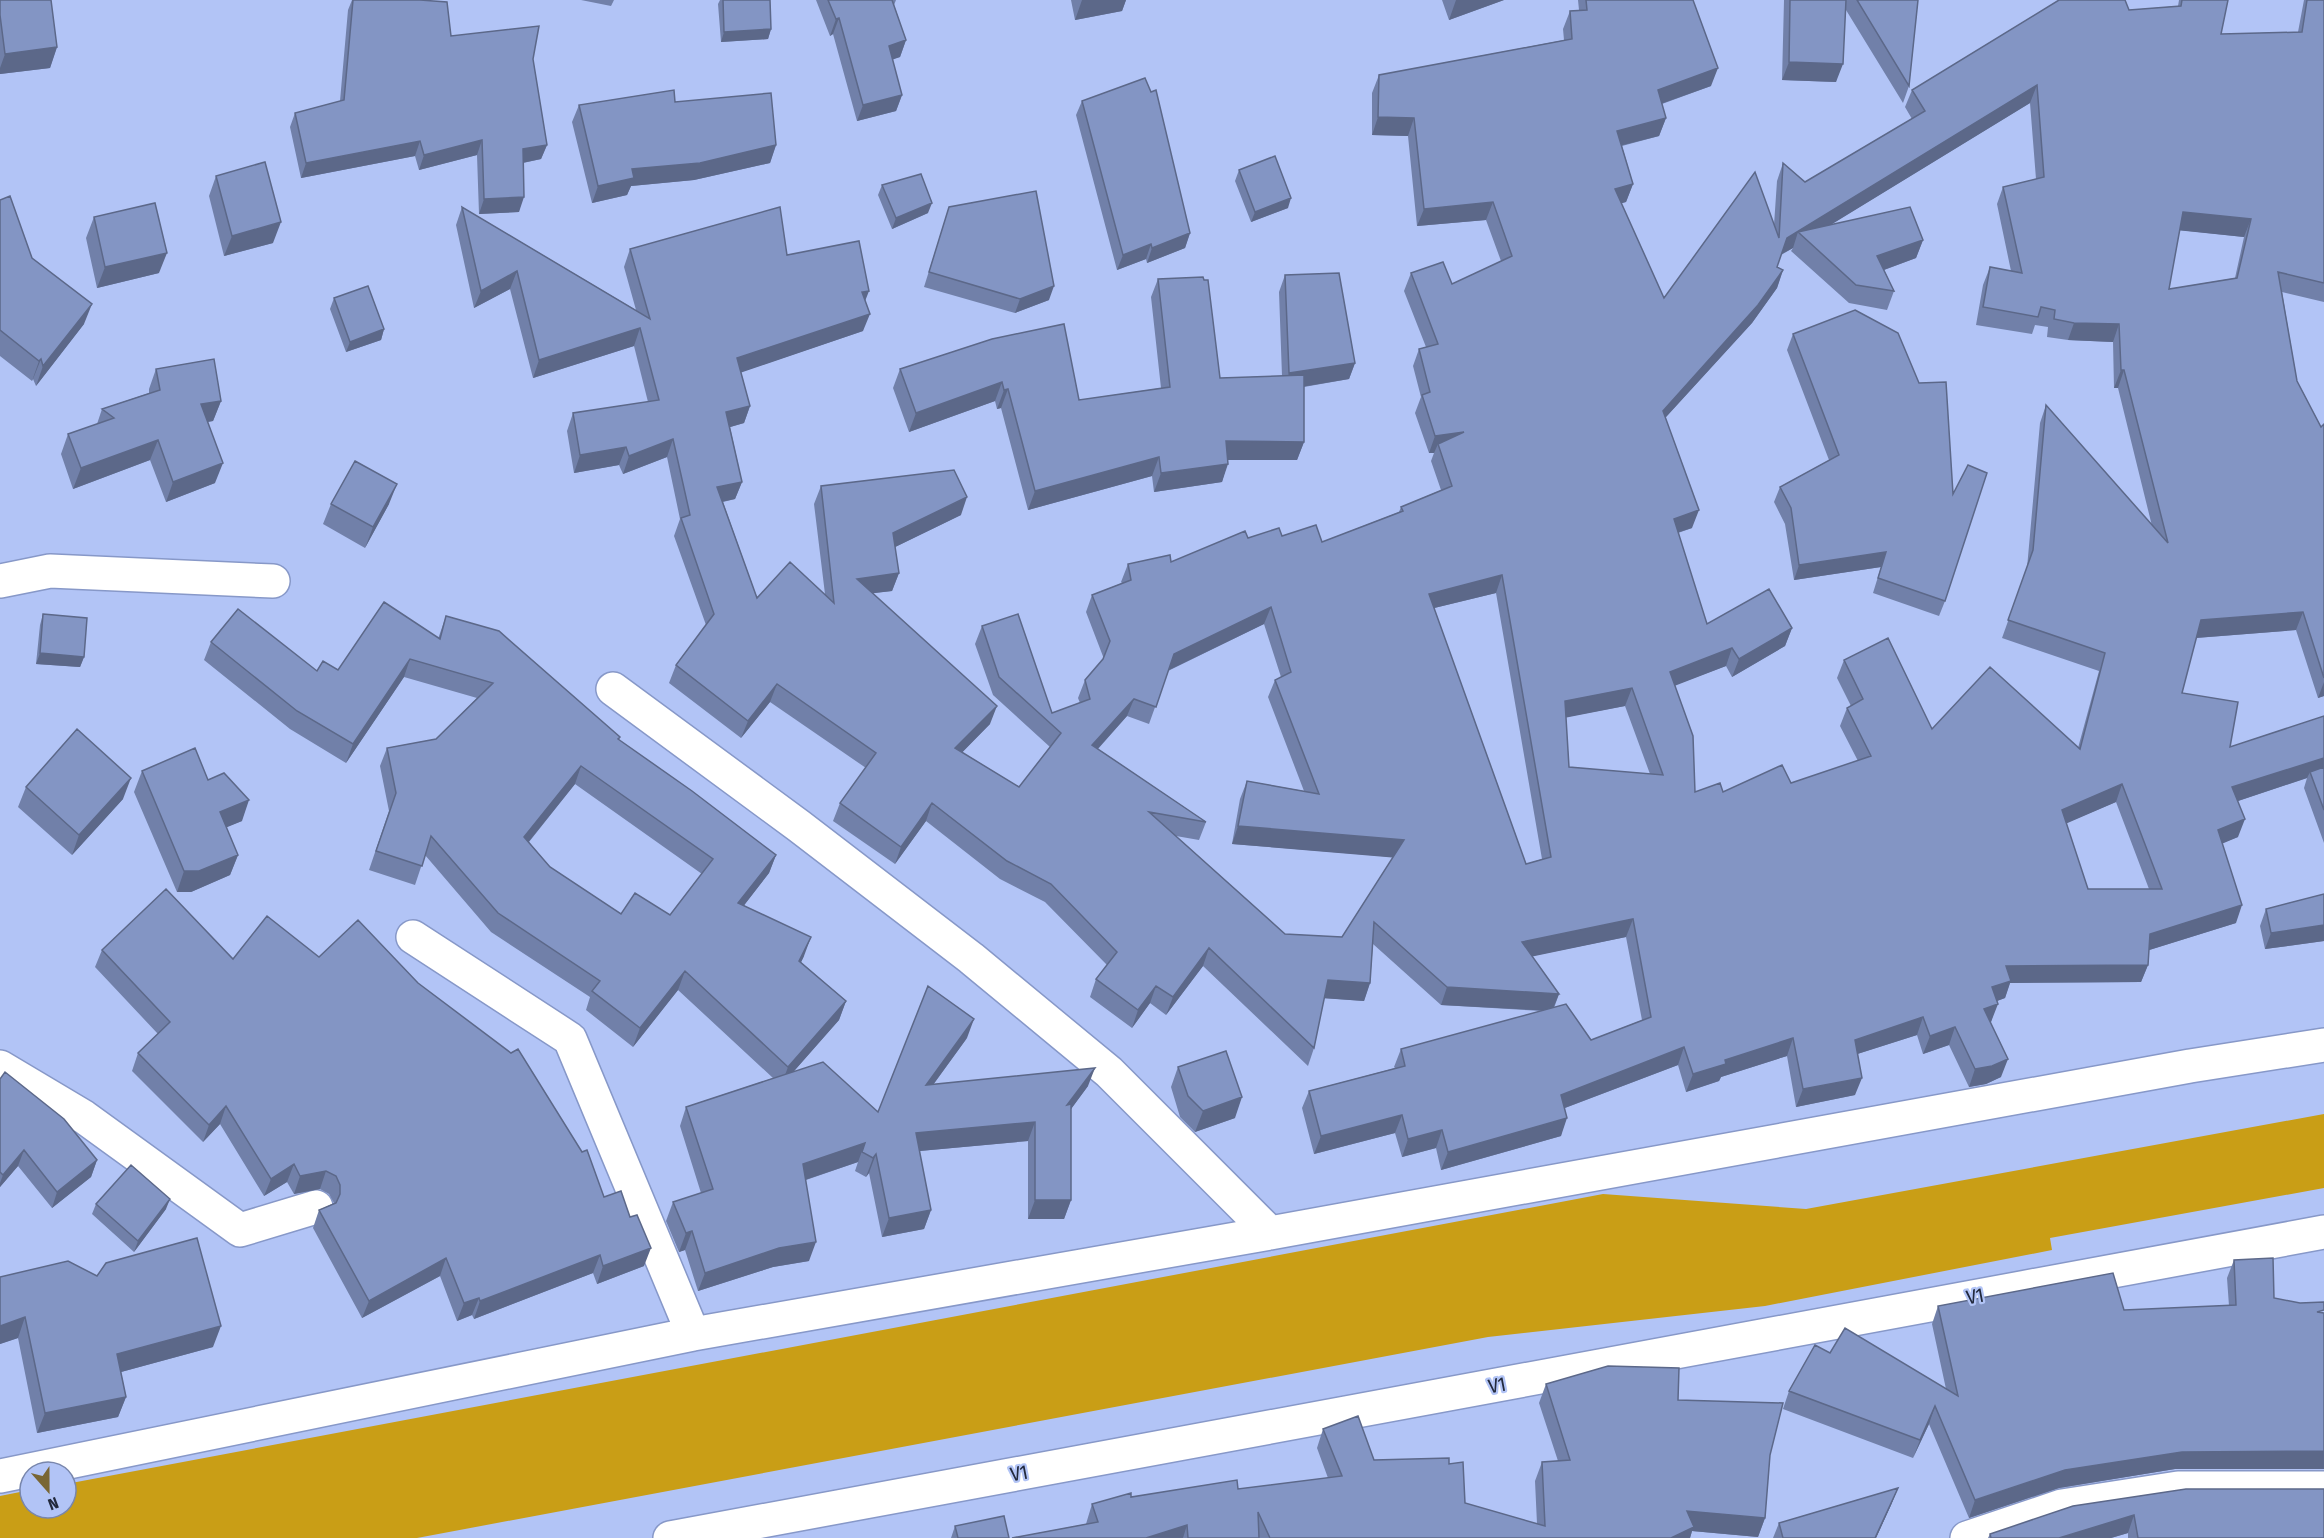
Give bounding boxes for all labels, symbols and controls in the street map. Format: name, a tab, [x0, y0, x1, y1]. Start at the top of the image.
street label: V1	[1964, 1283, 1986, 1309]
street label: V1	[1486, 1372, 1508, 1398]
north arrow	[18, 1460, 78, 1520]
street label: V1	[1008, 1460, 1030, 1486]
text: N	[45, 1493, 61, 1514]

